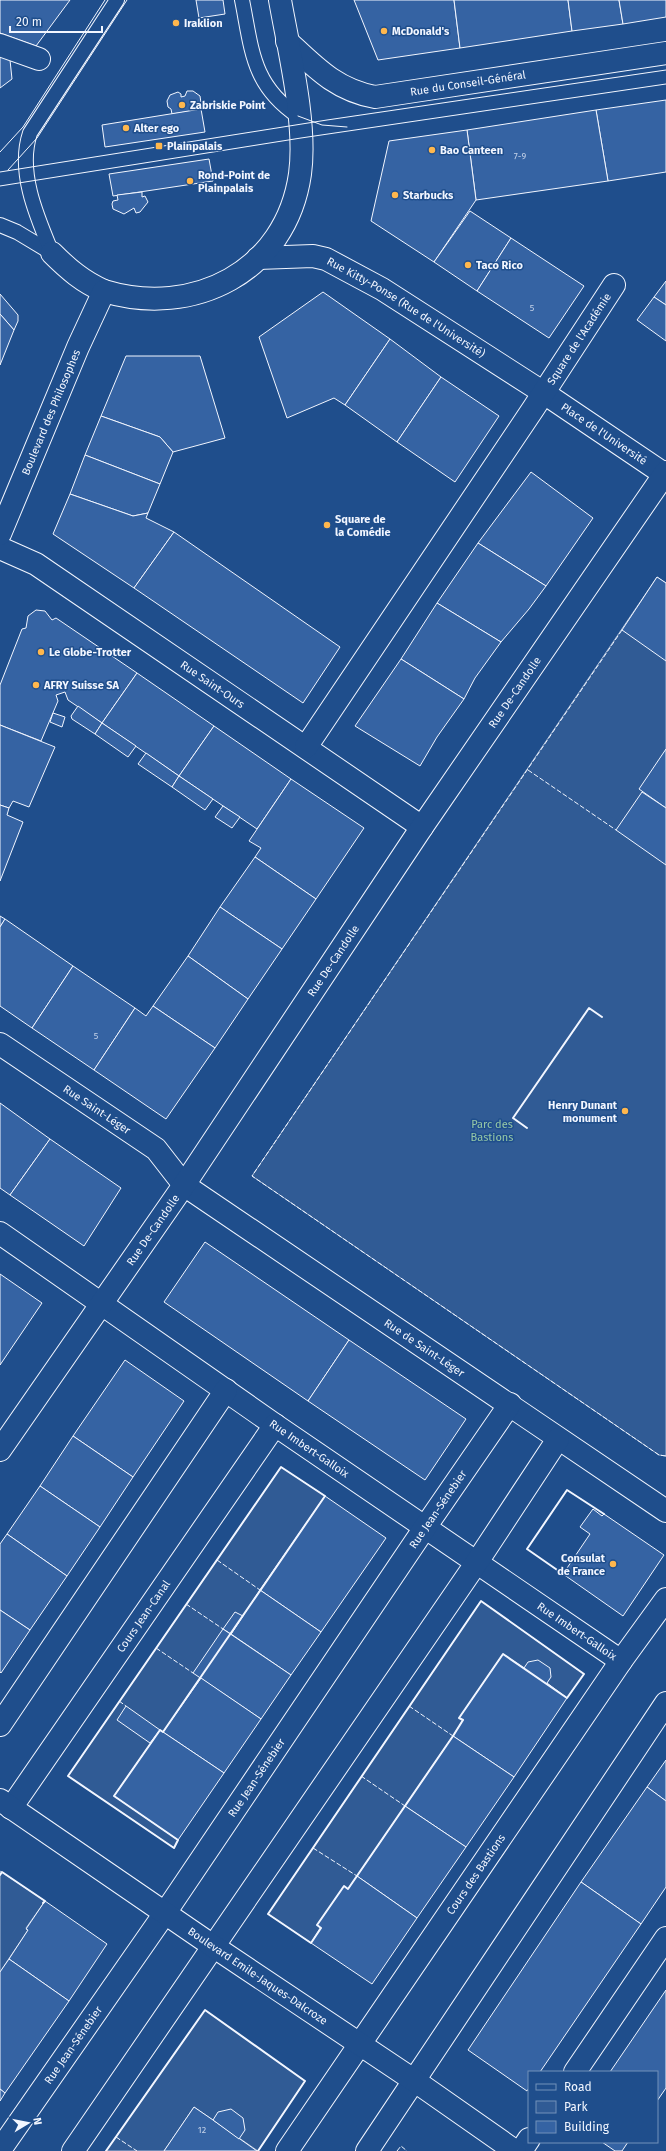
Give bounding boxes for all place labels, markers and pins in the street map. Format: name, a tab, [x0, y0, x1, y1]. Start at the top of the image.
place label: Iraklion	[184, 17, 223, 30]
marker: Iraklion	[171, 18, 181, 28]
place label: McDonald's	[392, 25, 450, 38]
marker: McDonald's	[379, 26, 389, 36]
place label: Zabriskie Point	[190, 99, 266, 112]
marker: Zabriskie Point	[177, 100, 187, 110]
place label: Alter ego	[133, 122, 180, 135]
marker: Alter ego	[121, 123, 131, 133]
place label: Plainpalais	[167, 140, 223, 153]
marker: Plainpalais	[154, 141, 164, 151]
place label: Bao Canteen	[440, 144, 503, 157]
marker: Bao Canteen	[427, 145, 437, 155]
place label: Rond-Point de Plainpalais	[198, 169, 270, 195]
marker: Rond-Point de Plainpalais	[185, 176, 195, 186]
place label: Starbucks	[403, 189, 454, 202]
marker: Starbucks	[390, 190, 400, 200]
place label: Taco Rico	[476, 259, 523, 272]
marker: Taco Rico	[463, 260, 473, 270]
place label: Square de la Comédie	[335, 513, 391, 539]
marker: Square de la Comédie	[322, 520, 332, 530]
place label: Le Globe-Trotter	[49, 646, 132, 659]
marker: Le Globe-Trotter	[36, 647, 46, 657]
place label: AFRY Suisse SA	[43, 679, 120, 692]
marker: AFRY Suisse SA	[31, 680, 41, 690]
place label: Henry Dunant monument	[548, 1099, 618, 1125]
marker: Henry Dunant monument	[620, 1106, 630, 1116]
place label: Consulat de France	[557, 1552, 606, 1578]
marker: Consulat de France	[608, 1559, 618, 1569]

